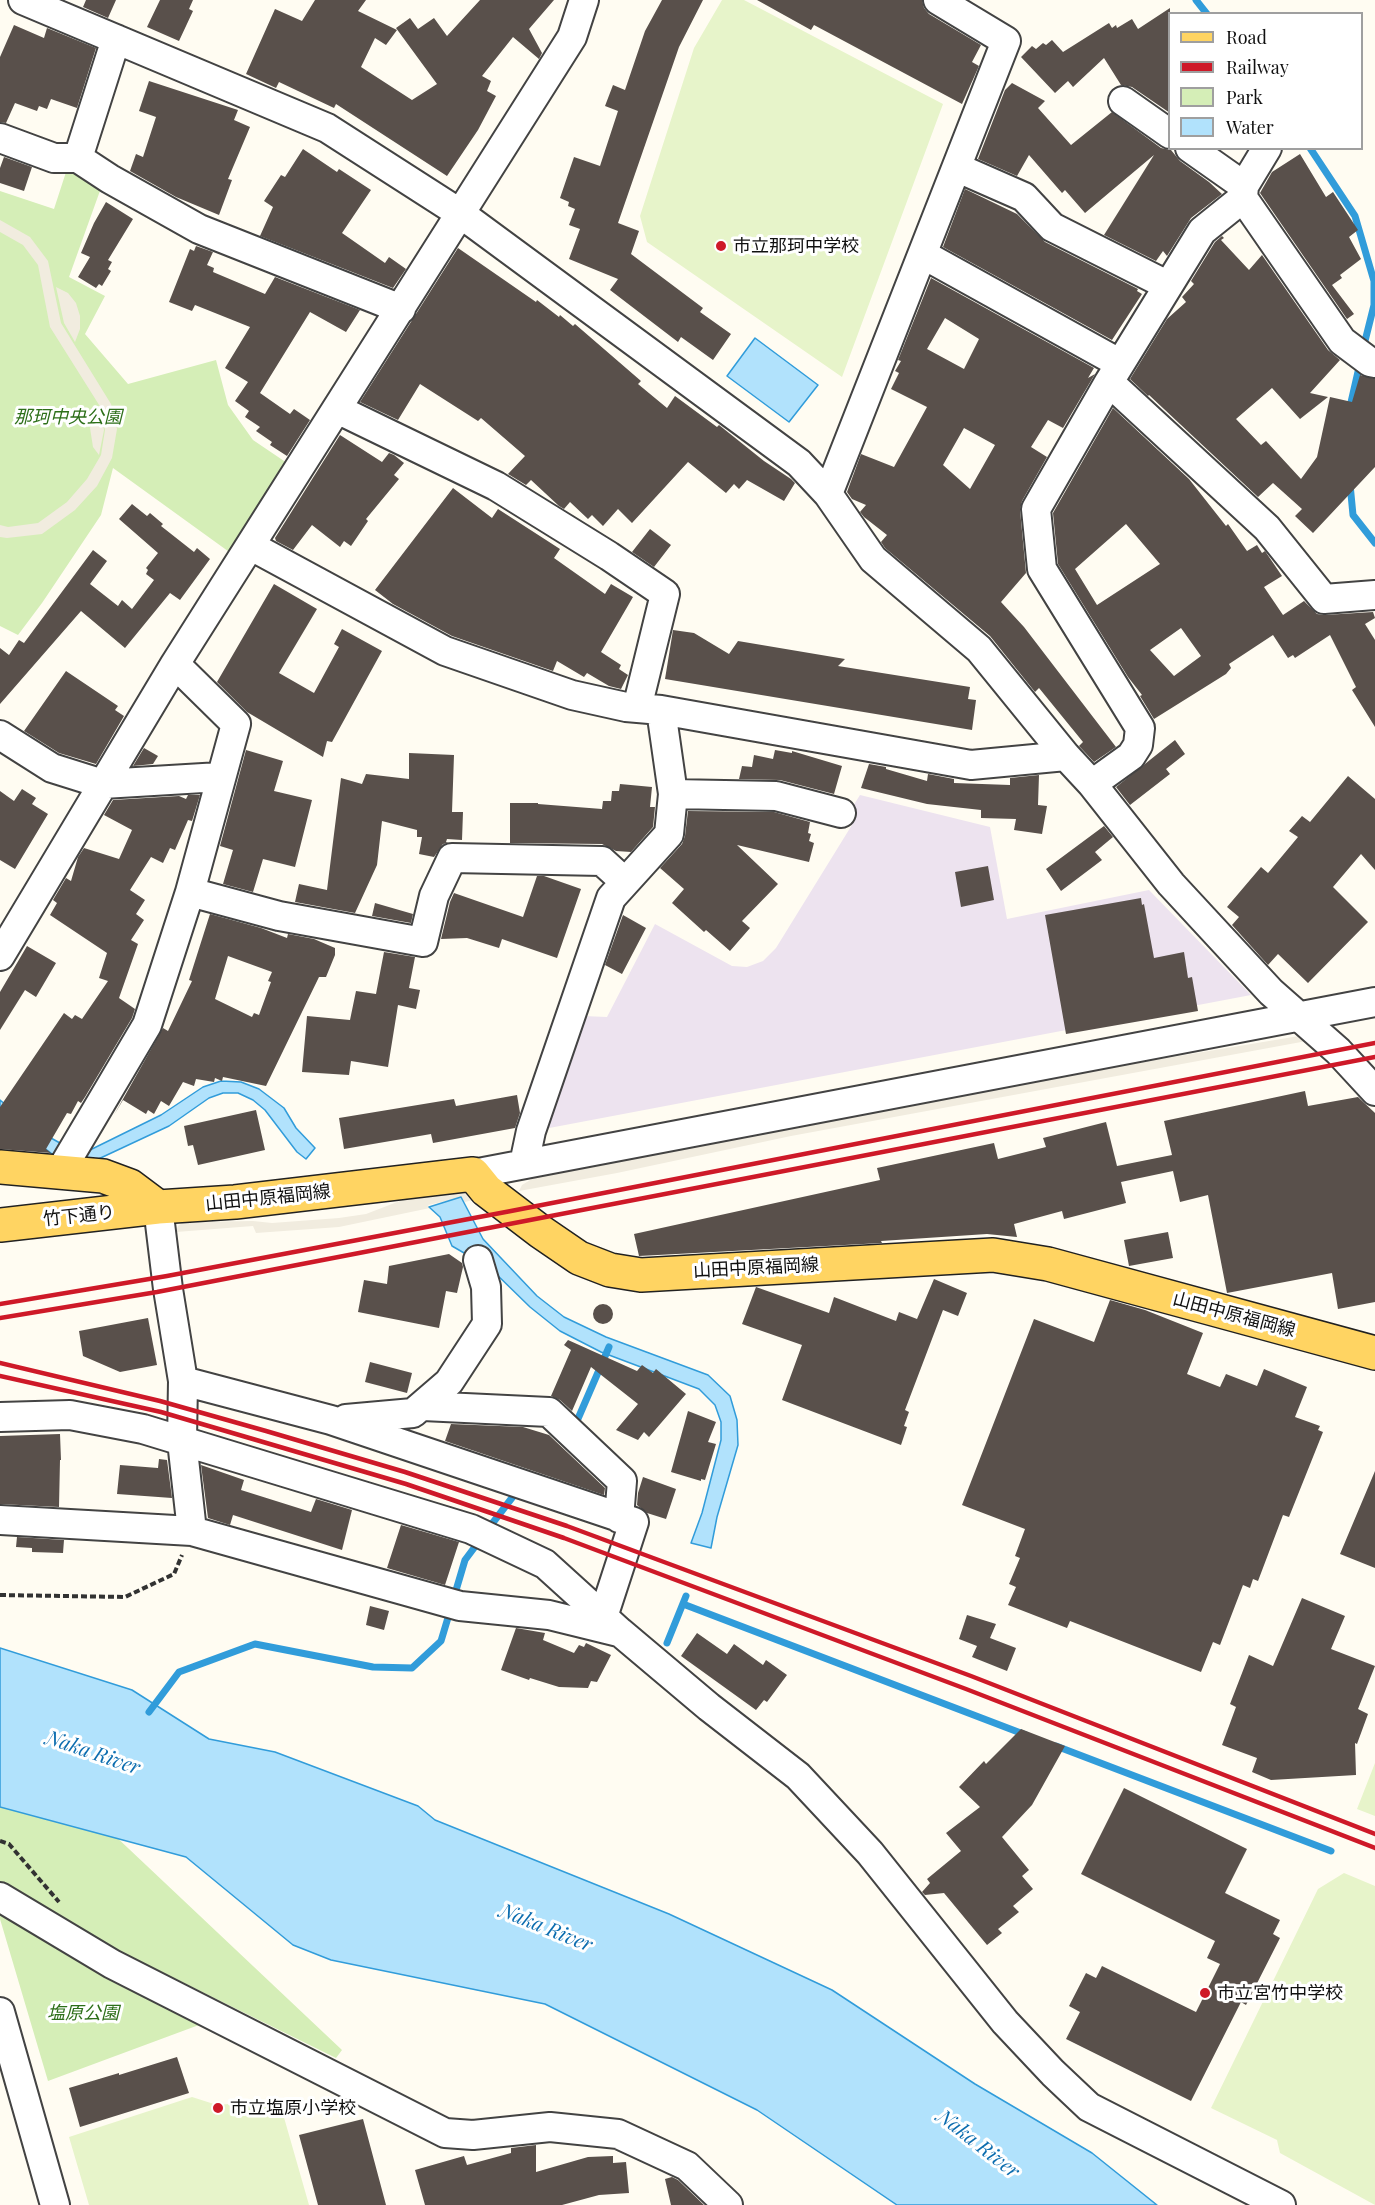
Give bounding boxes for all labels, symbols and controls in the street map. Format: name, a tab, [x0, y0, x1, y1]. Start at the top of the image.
legend	[1168, 12, 1363, 150]
text: Road	[1226, 25, 1267, 49]
text: Railway	[1226, 55, 1289, 79]
text: Park	[1226, 85, 1263, 109]
text: Water	[1226, 115, 1274, 139]
place label: 市立那珂中学校	[733, 235, 859, 257]
marker: 市立那珂中学校	[714, 239, 728, 253]
park label: 那珂中央公園	[14, 406, 122, 428]
street label: 山田中原福岡線	[204, 1181, 332, 1215]
street label: 竹下通り	[42, 1201, 116, 1231]
street label: 山田中原福岡線	[693, 1254, 819, 1282]
street label: 山田中原福岡線	[1170, 1288, 1298, 1342]
water label: Naka River	[43, 1726, 143, 1780]
water label: Naka River	[496, 1899, 596, 1957]
place label: 市立宮竹中学校	[1217, 1982, 1343, 2004]
marker: 市立宮竹中学校	[1198, 1986, 1212, 2000]
park label: 塩原公園	[47, 2002, 119, 2024]
place label: 市立塩原小学校	[230, 2097, 356, 2119]
marker: 市立塩原小学校	[211, 2101, 225, 2115]
water label: Naka River	[932, 2105, 1024, 2183]

